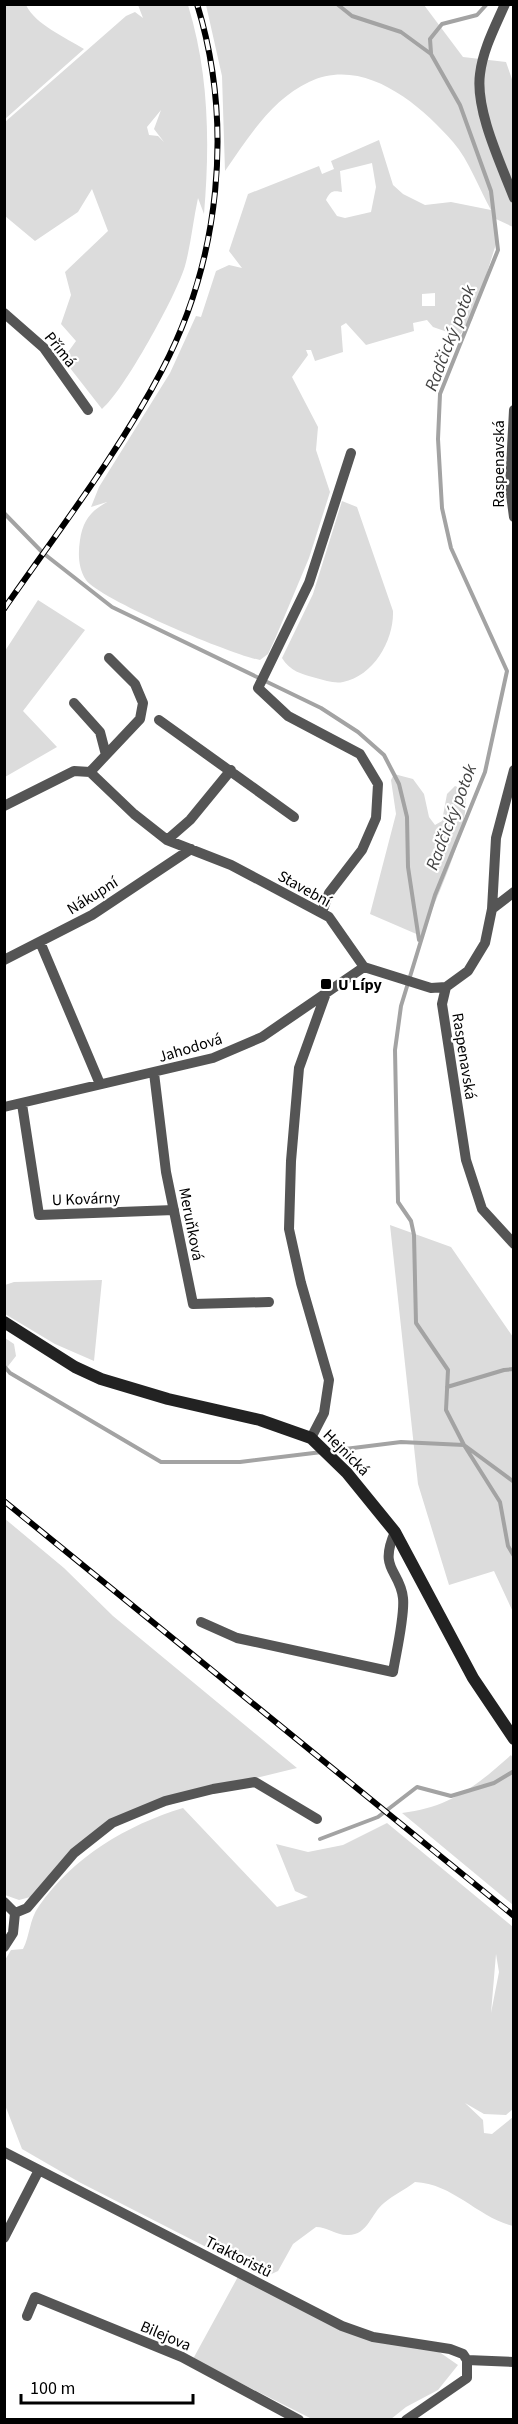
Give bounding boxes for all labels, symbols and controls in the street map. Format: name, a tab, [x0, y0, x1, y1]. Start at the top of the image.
water label: Radčický potok	[419, 281, 482, 395]
street label: Přímá	[39, 327, 81, 372]
street label: Raspenavská	[488, 420, 510, 508]
water label: Radčický potok	[420, 760, 483, 874]
street label: Stavební	[274, 865, 336, 913]
street label: Nákupní	[63, 871, 123, 920]
place label: U Lípy	[338, 974, 383, 996]
marker: U Lípy	[319, 977, 333, 991]
street label: Raspenavská	[446, 1011, 482, 1101]
street label: Jahodová	[156, 1028, 225, 1068]
street label: Meruňková	[173, 1186, 209, 1263]
street label: U Kovárny	[52, 1187, 121, 1211]
street label: Hejnická	[318, 1424, 375, 1481]
street label: Traktoristů	[201, 2231, 276, 2283]
street label: Bilejova	[137, 2315, 194, 2356]
scale bar	[21, 2367, 194, 2405]
text: 100 m	[30, 2376, 75, 2401]

